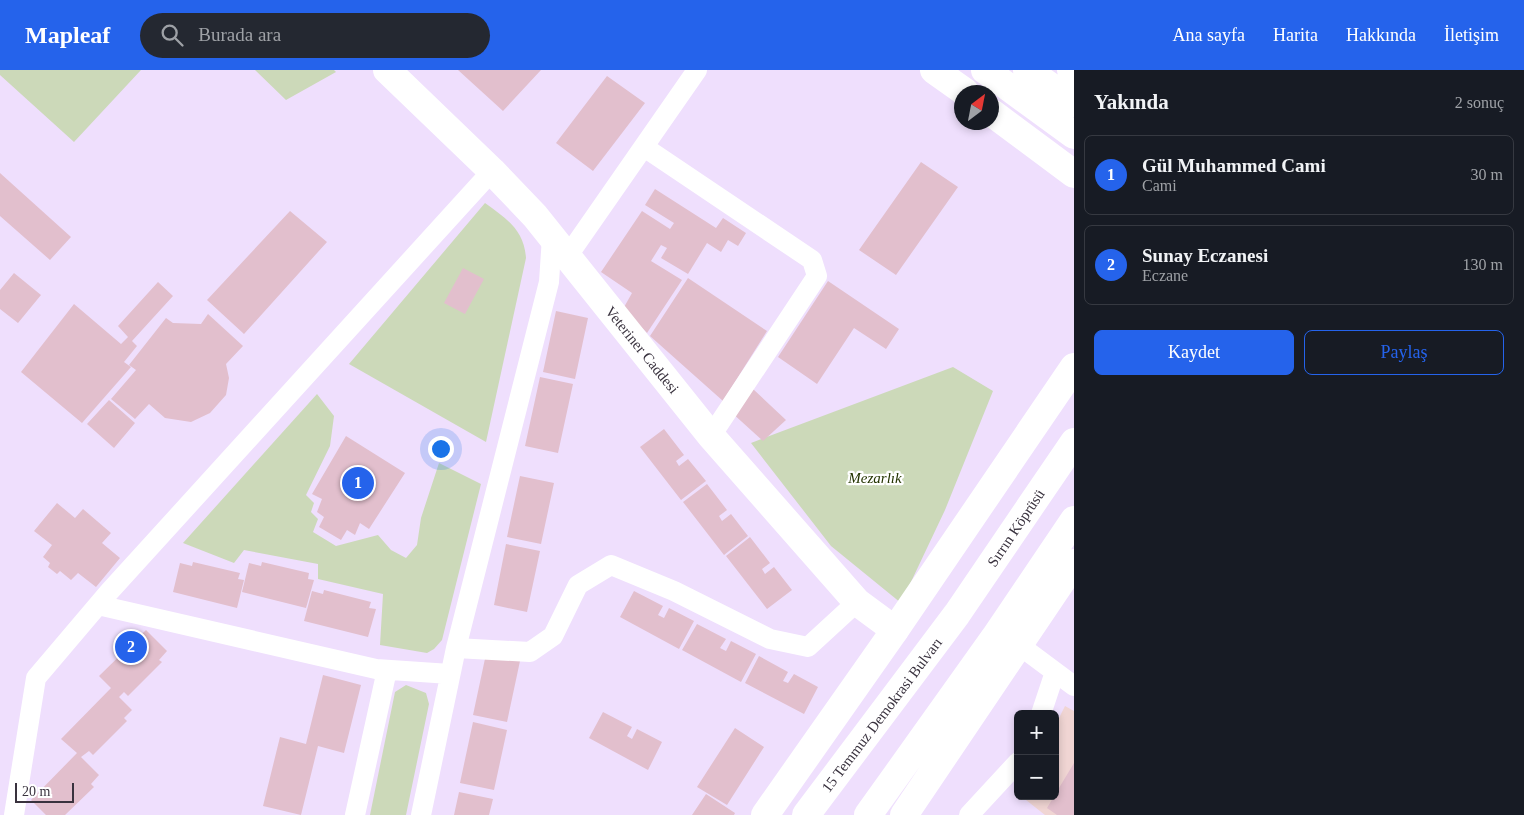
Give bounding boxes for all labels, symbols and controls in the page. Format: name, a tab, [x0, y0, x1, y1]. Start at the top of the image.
search box	[140, 13, 490, 58]
icon: search	[158, 21, 186, 49]
text: Mapleaf	[25, 22, 110, 48]
text: Burada ara	[198, 24, 281, 45]
text: Ana sayfa	[1173, 25, 1245, 45]
text: Harita	[1273, 25, 1318, 45]
text: Hakkında	[1346, 25, 1416, 45]
text: İletişim	[1444, 25, 1499, 45]
north arrow	[954, 85, 999, 130]
text: Yakında	[1094, 90, 1169, 114]
text: 2 sonuç	[1455, 94, 1504, 111]
text: Gül Muhammed Cami	[1142, 155, 1326, 176]
text: 1	[1107, 166, 1115, 183]
text: 30 m	[1471, 166, 1503, 183]
text: Cami	[1142, 177, 1177, 194]
text: Sunay Eczanesi	[1142, 245, 1268, 266]
text: 2	[1107, 256, 1115, 273]
text: 130 m	[1463, 256, 1503, 273]
text: Eczane	[1142, 267, 1188, 284]
street label: Veteriner Caddesi	[602, 303, 682, 397]
button: Kaydet	[1094, 330, 1294, 375]
button: Paylaş	[1304, 330, 1504, 375]
your location	[428, 436, 454, 462]
pin: 1	[342, 464, 374, 502]
park label: Mezarlık	[847, 470, 902, 486]
street label: Sırrın Köprüsü	[984, 486, 1048, 570]
pin: 2	[115, 628, 147, 666]
street label: 15 Temmuz Demokrasi Bulvarı	[819, 635, 945, 795]
map controls	[1014, 710, 1059, 800]
button: +	[1014, 710, 1059, 755]
button: −	[1014, 755, 1059, 800]
scale bar	[15, 780, 74, 803]
text: 20 m	[22, 784, 50, 799]

